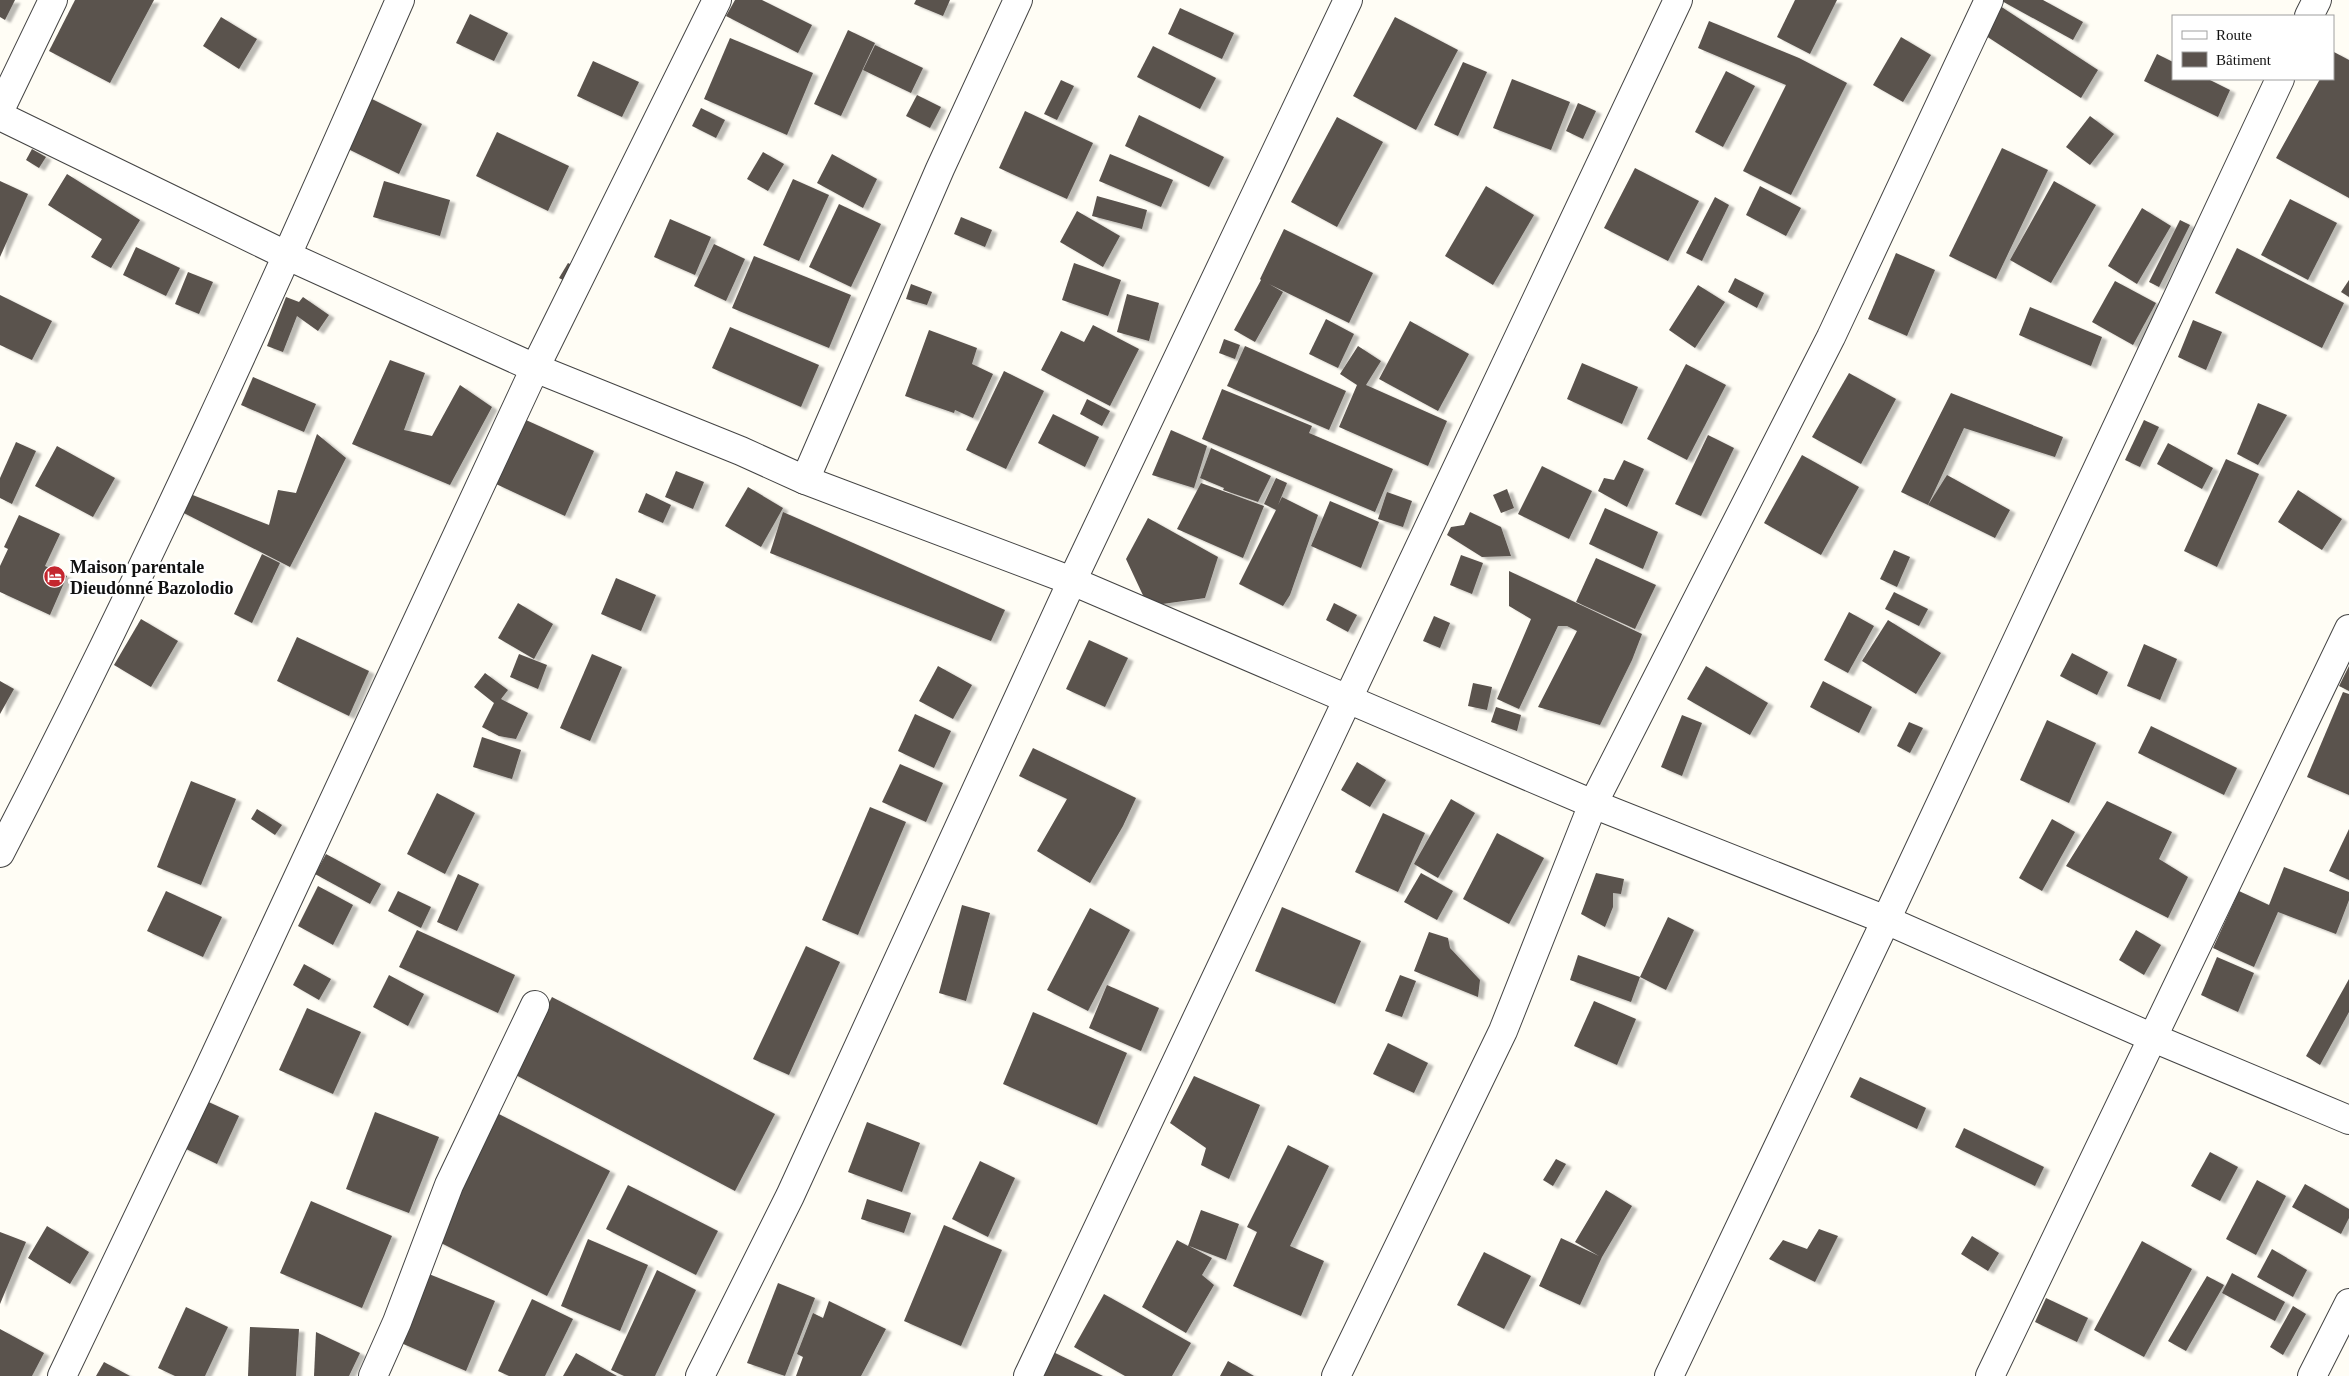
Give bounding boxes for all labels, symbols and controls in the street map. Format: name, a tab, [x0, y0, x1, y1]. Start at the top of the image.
legend	[2172, 15, 2334, 80]
text: Route	[2216, 27, 2252, 43]
text: Bâtiment	[2216, 52, 2272, 68]
place label: Maison parentale Dieudonné Bazolodio	[70, 557, 234, 598]
hotel icon: Maison parentale Dieudonné Bazolodio	[42, 565, 66, 589]

